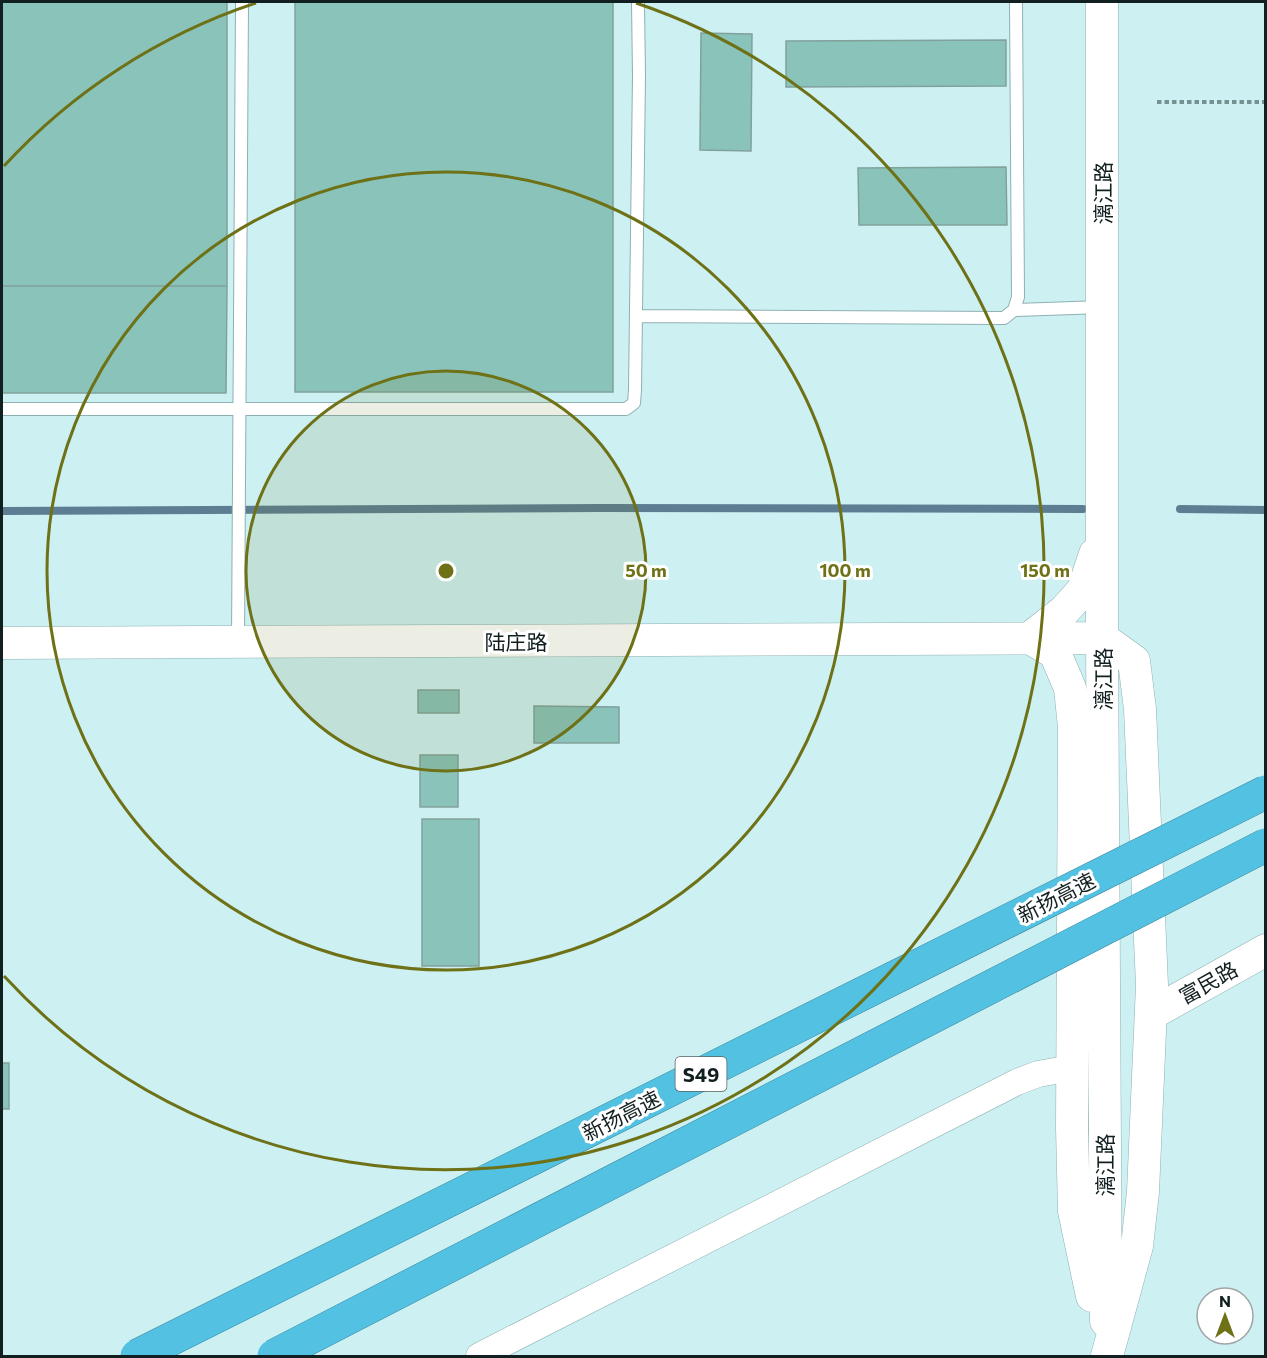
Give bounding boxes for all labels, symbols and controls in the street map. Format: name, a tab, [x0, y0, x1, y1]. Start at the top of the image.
street label: 漓江路	[1090, 162, 1115, 225]
text: 50 m	[625, 559, 667, 581]
text: 100 m	[819, 559, 871, 581]
text: 150 m	[1020, 559, 1070, 581]
centre of rings	[436, 561, 456, 581]
street label: 陆庄路	[485, 629, 548, 654]
street label: 漓江路	[1090, 648, 1115, 711]
street label: 新扬高速	[1013, 867, 1099, 927]
street label: 富民路	[1174, 956, 1242, 1008]
road number: S49	[676, 1057, 726, 1091]
street label: 新扬高速	[578, 1085, 664, 1145]
street label: 漓江路	[1092, 1134, 1117, 1197]
north arrow	[1195, 1286, 1255, 1346]
text: N	[1219, 1291, 1231, 1310]

